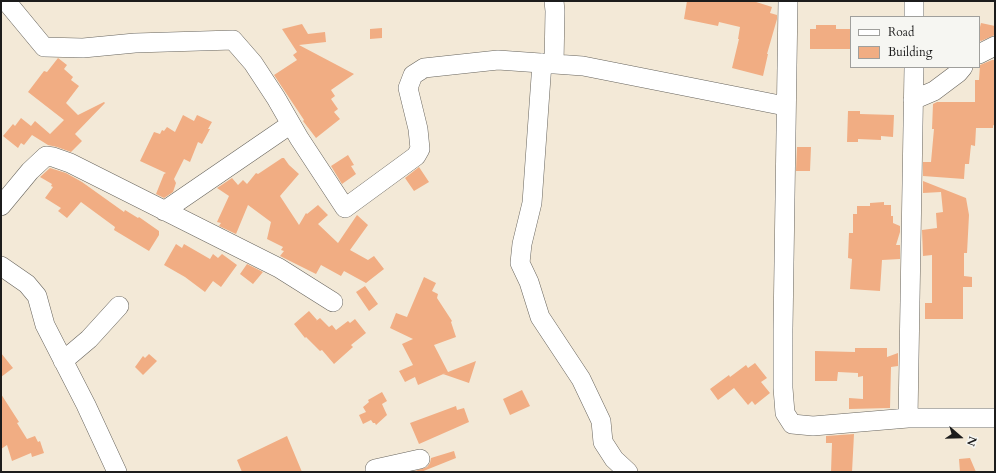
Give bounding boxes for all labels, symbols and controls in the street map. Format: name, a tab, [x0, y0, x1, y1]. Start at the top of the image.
legend	[850, 16, 980, 68]
text: Road	[888, 24, 914, 40]
text: Building	[888, 44, 932, 60]
north arrow	[940, 417, 980, 457]
text: N	[963, 434, 980, 448]

